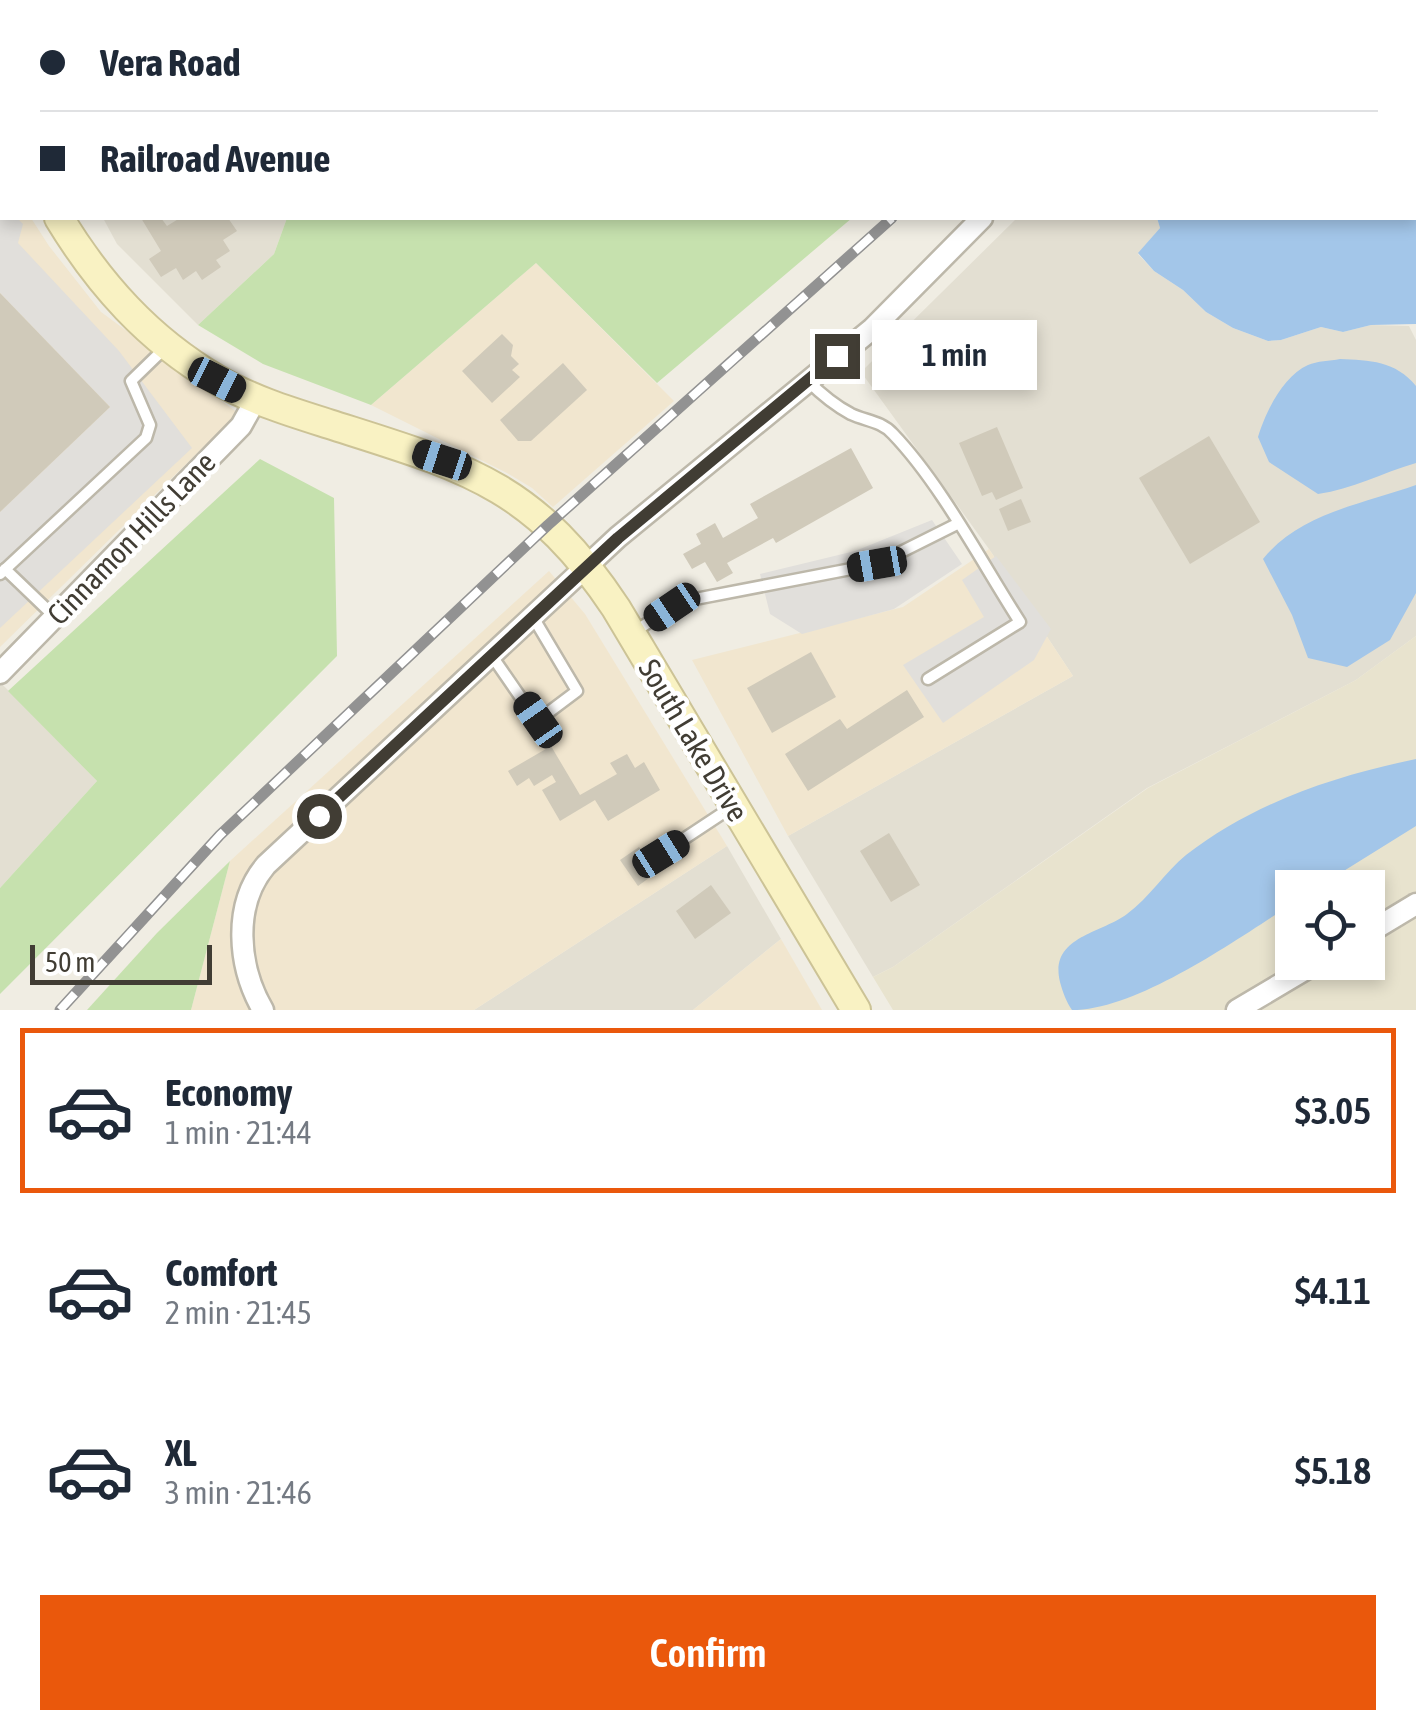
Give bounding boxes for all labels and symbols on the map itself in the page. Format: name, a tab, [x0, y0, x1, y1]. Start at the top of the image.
callout: 1 min	[872, 321, 1037, 391]
route end	[815, 334, 860, 379]
car	[183, 353, 251, 407]
car	[409, 436, 475, 484]
street label: Cinnamon Hills Lane	[40, 445, 222, 631]
car	[845, 544, 909, 584]
car	[639, 578, 705, 636]
street label: South Lake Drive	[632, 653, 756, 827]
car	[509, 687, 567, 753]
route start	[297, 794, 342, 839]
car	[628, 825, 694, 883]
scale bar	[30, 940, 212, 984]

